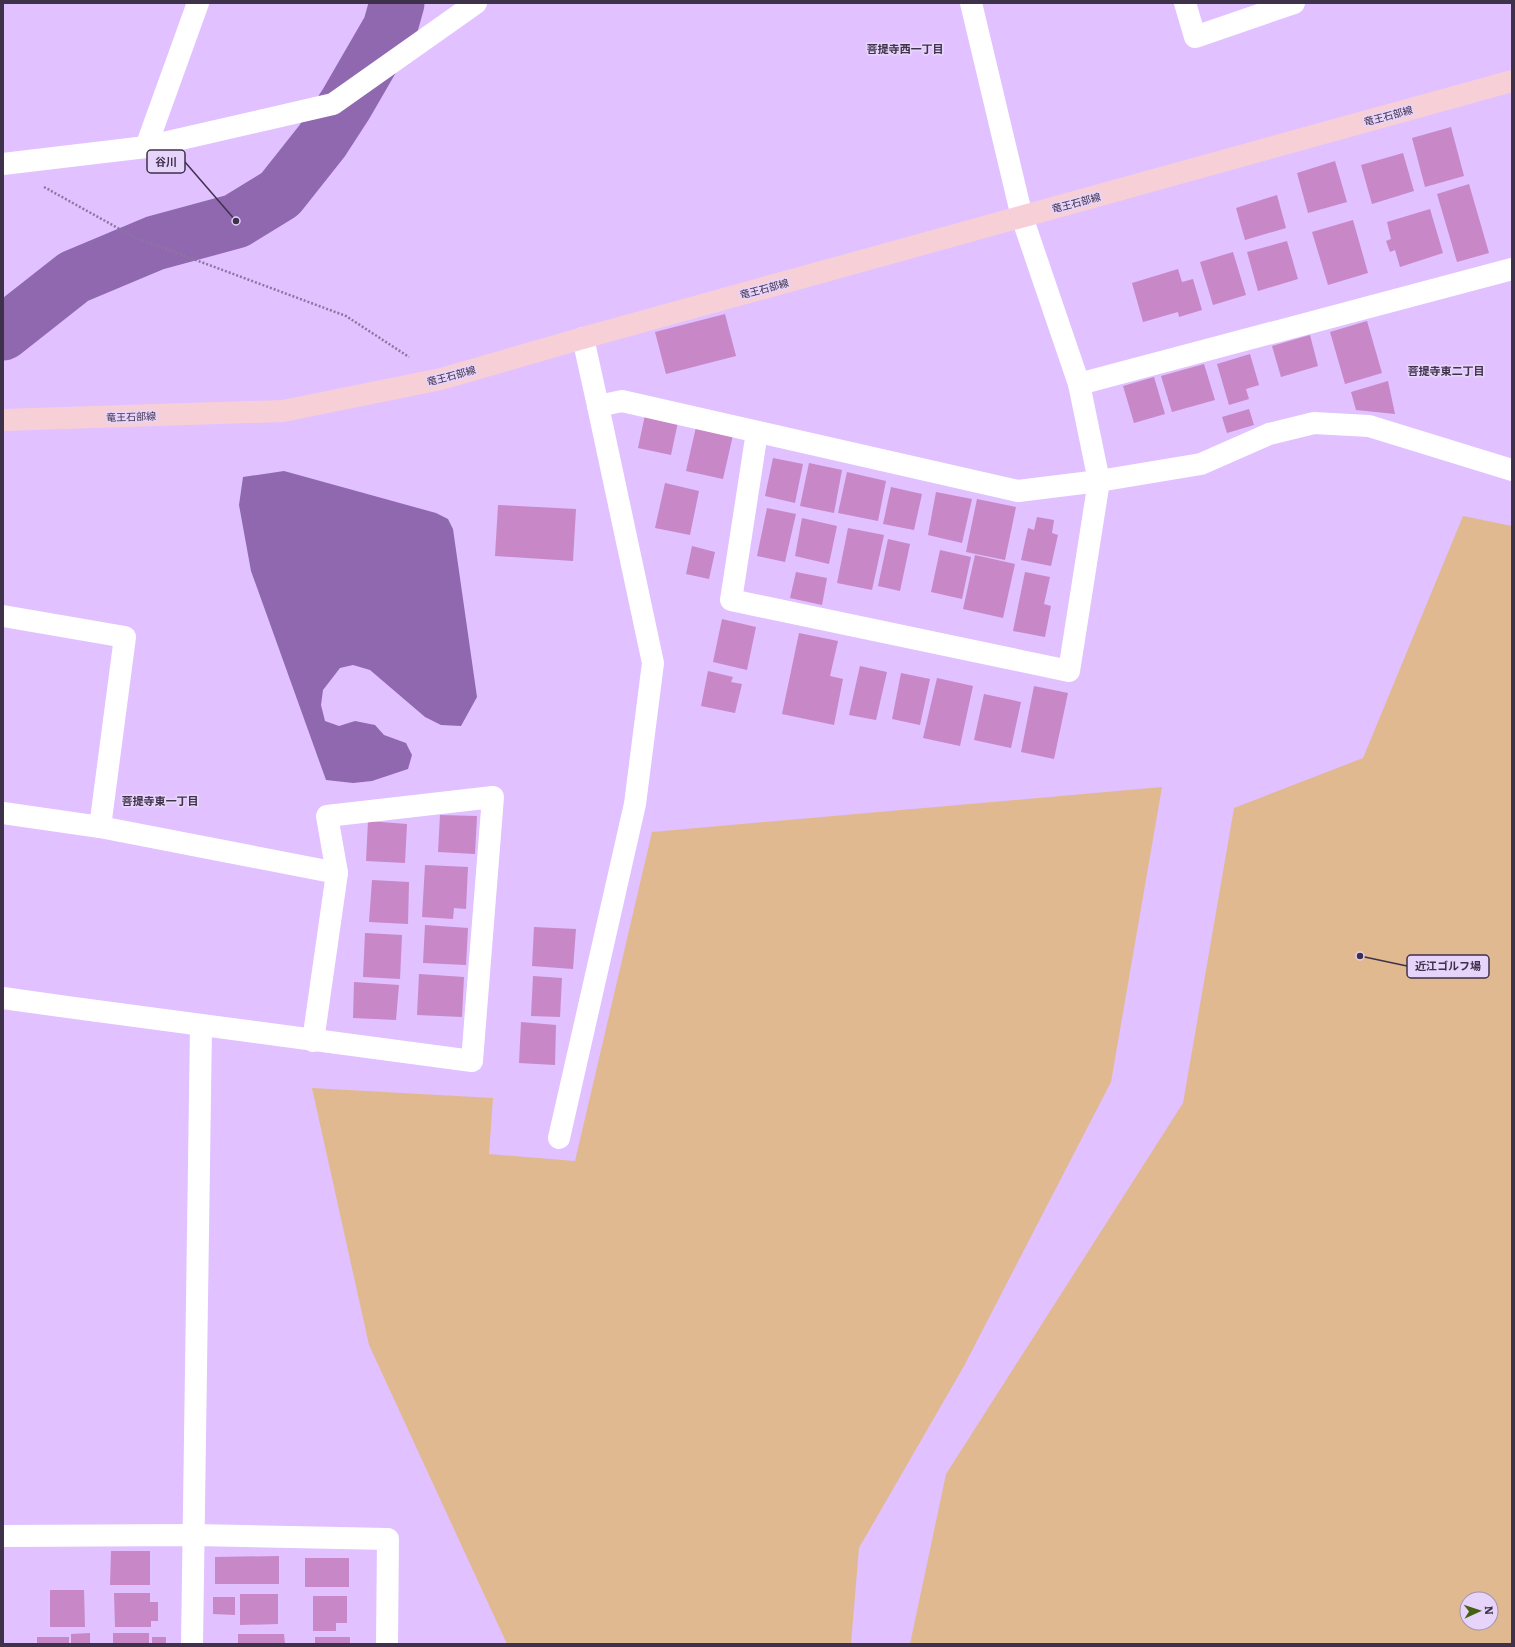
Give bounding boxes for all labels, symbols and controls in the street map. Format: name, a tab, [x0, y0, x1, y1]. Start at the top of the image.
district label: 菩提寺西一丁目	[867, 40, 944, 56]
street label: 竜王石部線	[1362, 101, 1414, 129]
callout: 谷川	[147, 150, 185, 173]
text: 谷川	[155, 153, 177, 169]
street label: 竜王石部線	[1050, 188, 1102, 216]
street label: 竜王石部線	[738, 274, 790, 302]
street label: 竜王石部線	[425, 361, 477, 389]
district label: 菩提寺東二丁目	[1408, 362, 1485, 378]
street label: 竜王石部線	[106, 408, 156, 424]
district label: 菩提寺東一丁目	[122, 792, 199, 808]
callout: 近江ゴルフ場	[1407, 955, 1489, 978]
text: 近江ゴルフ場	[1415, 957, 1481, 973]
north arrow	[1459, 1591, 1499, 1631]
text: N	[1482, 1605, 1498, 1615]

